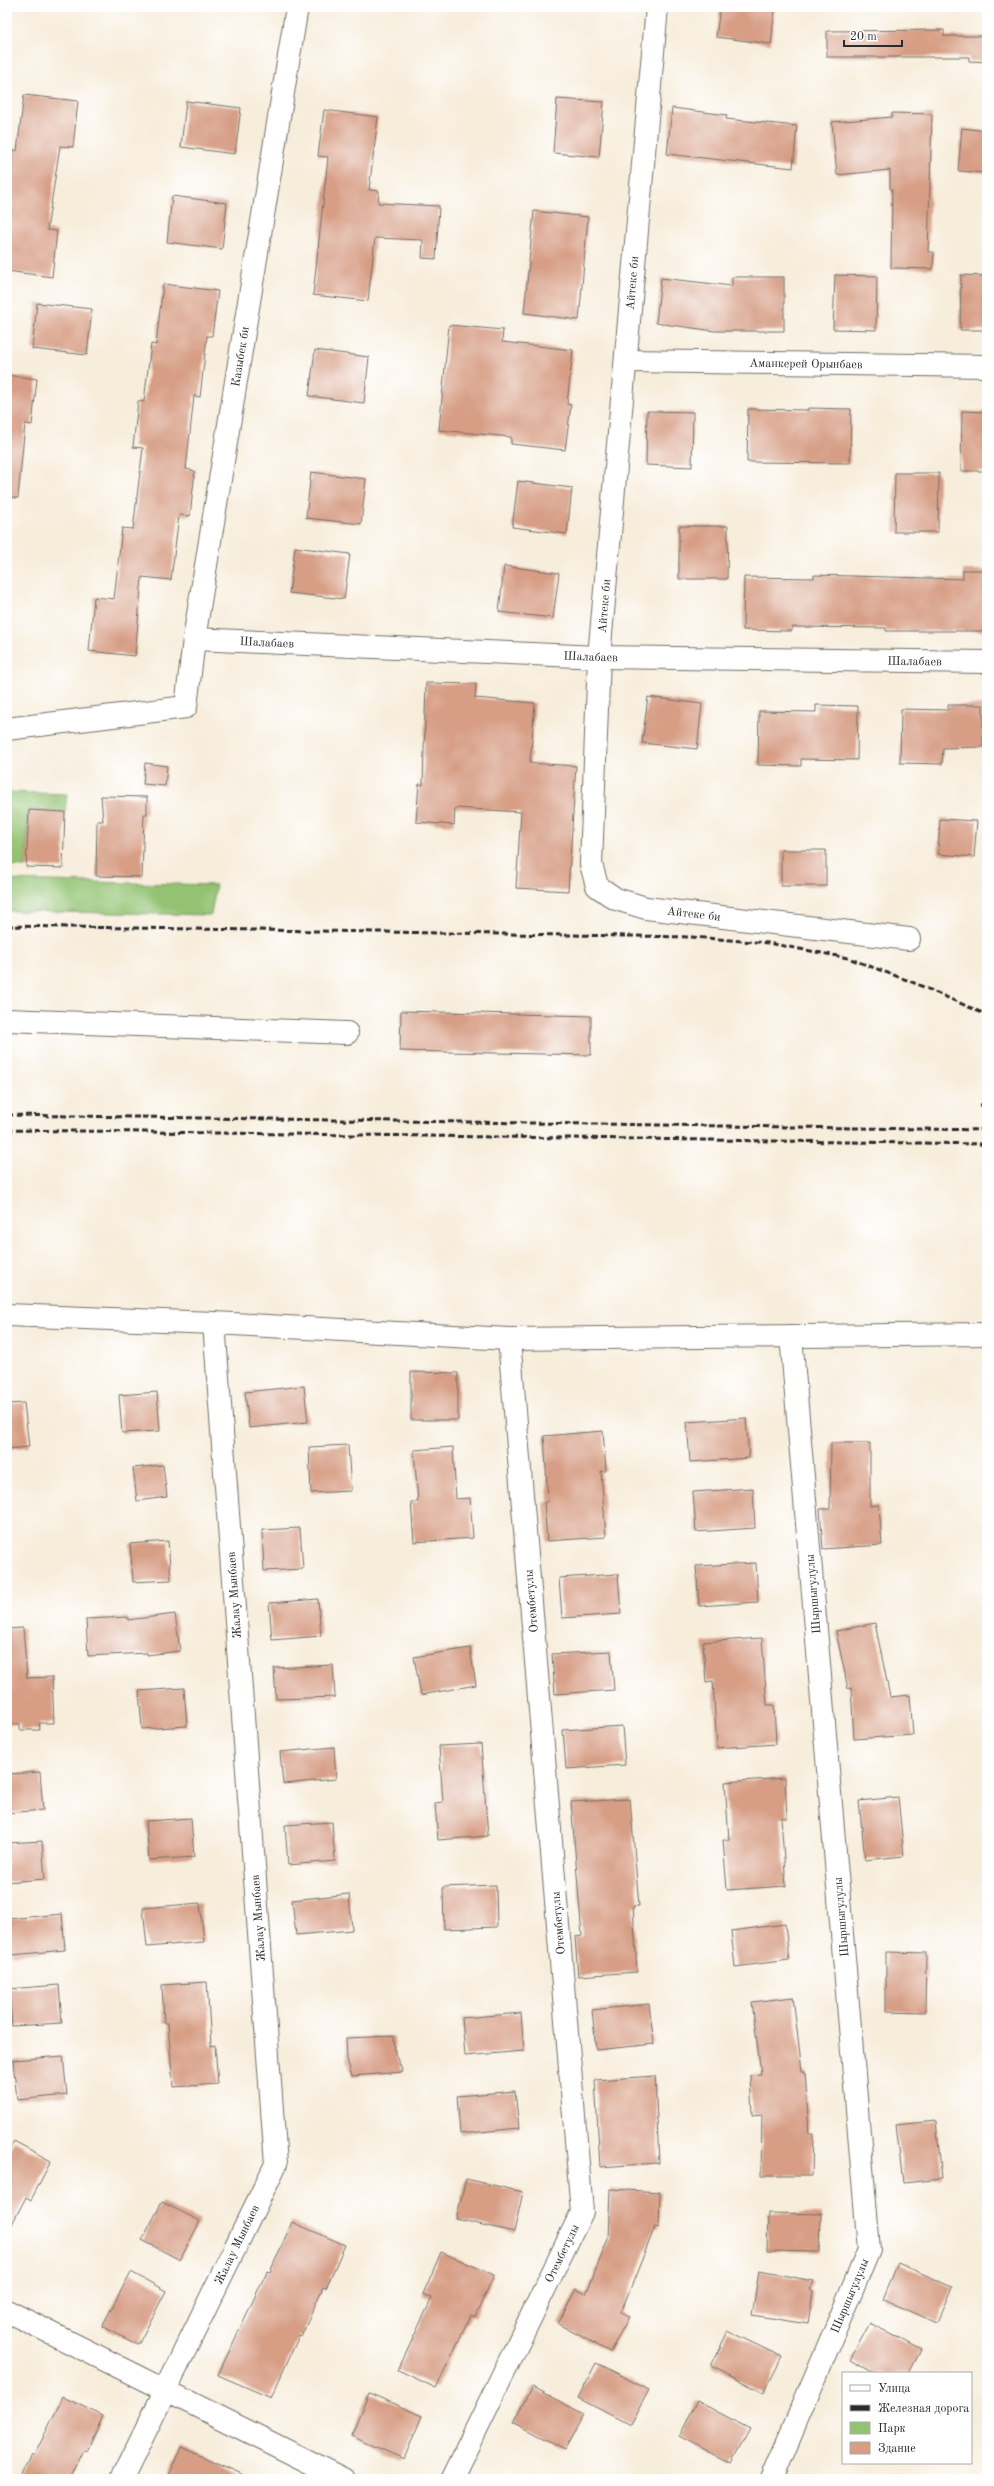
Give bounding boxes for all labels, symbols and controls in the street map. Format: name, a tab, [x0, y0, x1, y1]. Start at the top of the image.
scale bar	[844, 22, 902, 48]
text: 20 m	[850, 31, 877, 43]
street label: Айтеке би	[625, 256, 641, 311]
street label: Казыбек би	[230, 326, 252, 388]
street label: Аманкерей Орынбаев	[749, 358, 863, 371]
street label: Айтеке би	[597, 579, 613, 634]
street label: Шалабаев	[239, 636, 295, 650]
street label: Шалабаев	[563, 650, 618, 664]
street label: Шалабаев	[887, 656, 942, 668]
street label: Айтеке би	[666, 905, 721, 924]
street label: Жалау Мынбаев	[226, 1551, 244, 1639]
street label: Шыршыгулулы	[805, 1554, 823, 1634]
street label: Отембетулы	[523, 1569, 541, 1633]
street label: Жалау Мынбаев	[250, 1874, 268, 1962]
street label: Шыршыгулулы	[833, 1877, 851, 1957]
street label: Отембетулы	[550, 1891, 568, 1955]
street label: Жалау Мынбаев	[213, 2203, 262, 2287]
street label: Отембетулы	[544, 2223, 582, 2285]
street label: Шыршыгулулы	[829, 2257, 872, 2335]
legend	[842, 2372, 972, 2464]
text: Улица	[878, 2383, 911, 2395]
text: Железная дорога	[878, 2403, 969, 2415]
text: Парк	[878, 2423, 906, 2435]
text: Здание	[878, 2443, 916, 2455]

